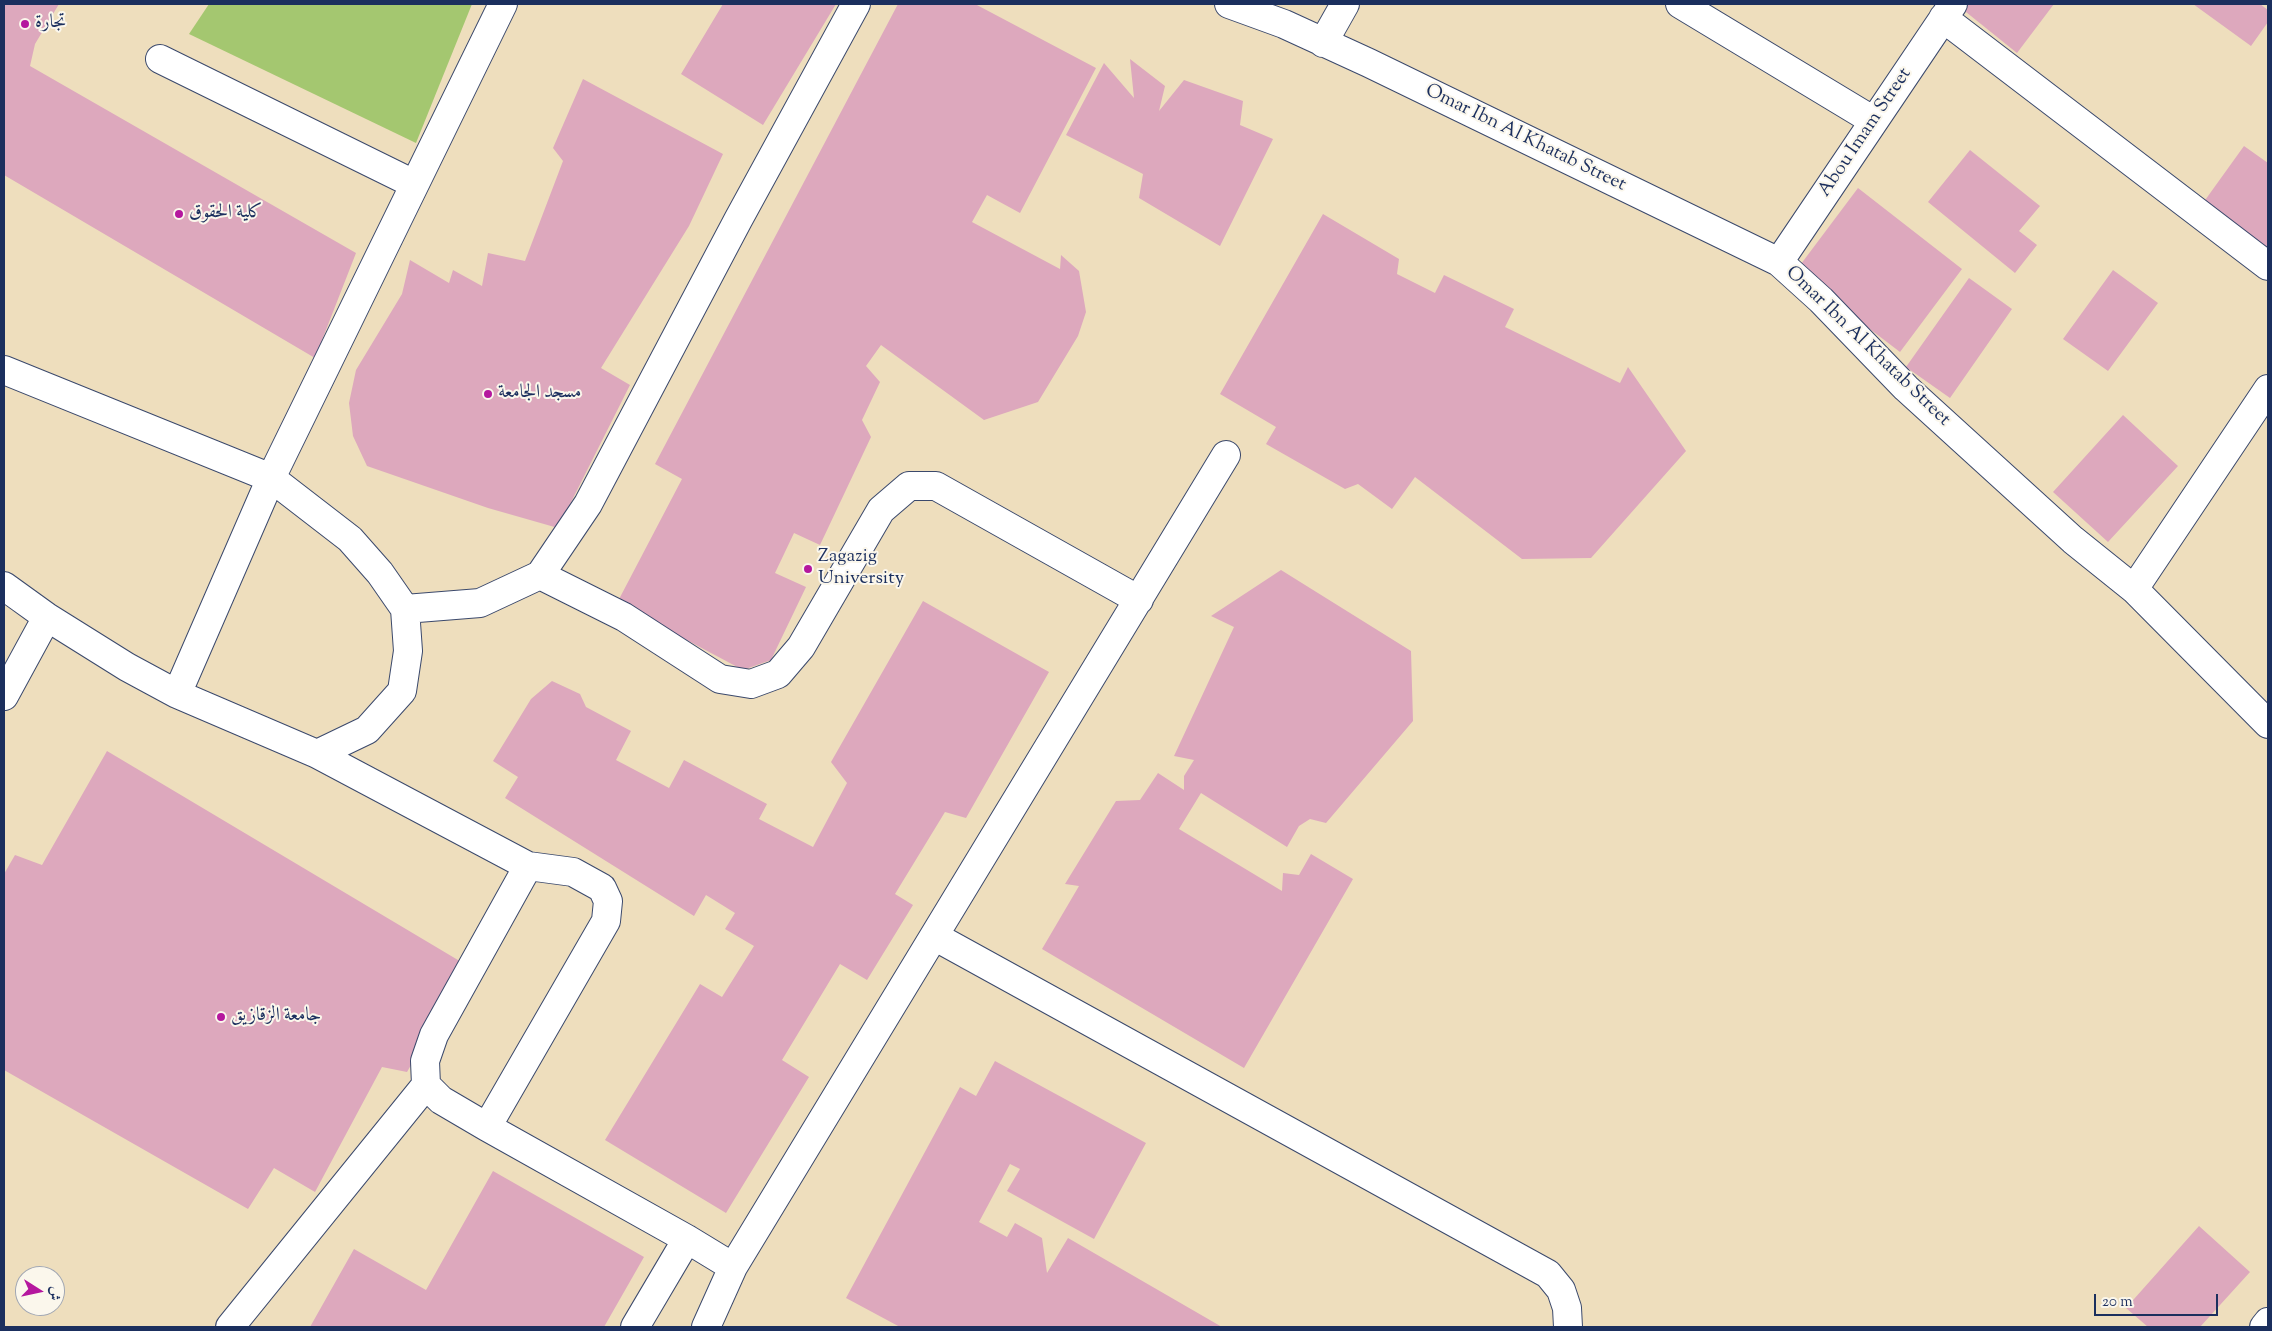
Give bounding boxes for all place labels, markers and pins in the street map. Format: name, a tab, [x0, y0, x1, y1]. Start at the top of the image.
place label: تجارة	[35, 13, 66, 35]
marker: تجارة	[19, 18, 31, 30]
place label: كلية الحقوق	[189, 203, 263, 225]
marker: كلية الحقوق	[173, 208, 185, 220]
place label: مسجد الجامعة	[498, 383, 581, 405]
marker: مسجد الجامعة	[482, 388, 494, 400]
place label: Zagazig University	[818, 547, 904, 591]
marker: Zagazig University	[802, 563, 814, 575]
place label: جامعة الزقازيق	[231, 1006, 321, 1028]
marker: جامعة الزقازيق	[215, 1011, 227, 1023]

